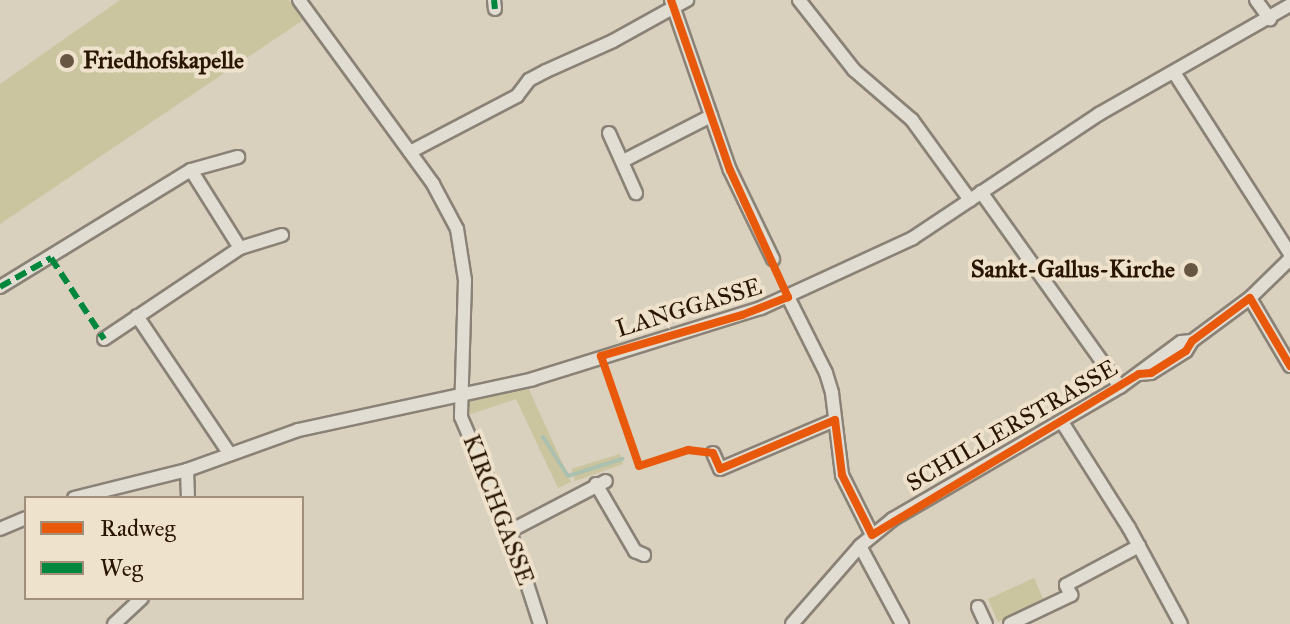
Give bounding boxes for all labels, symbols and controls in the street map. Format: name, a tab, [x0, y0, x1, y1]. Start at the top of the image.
place label: Friedhofskapelle	[83, 47, 244, 75]
marker: Friedhofskapelle	[58, 52, 76, 70]
place label: Sankt-Gallus-Kirche	[971, 256, 1175, 284]
marker: Sankt-Gallus-Kirche	[1182, 261, 1200, 279]
street label: LANGGASSE	[613, 272, 765, 344]
street label: SCHILLERSTRASSE	[901, 354, 1123, 498]
street label: KIRCHGASSE	[456, 431, 540, 589]
legend	[24, 496, 304, 600]
text: Radweg	[100, 513, 176, 543]
text: Weg	[100, 553, 143, 583]

